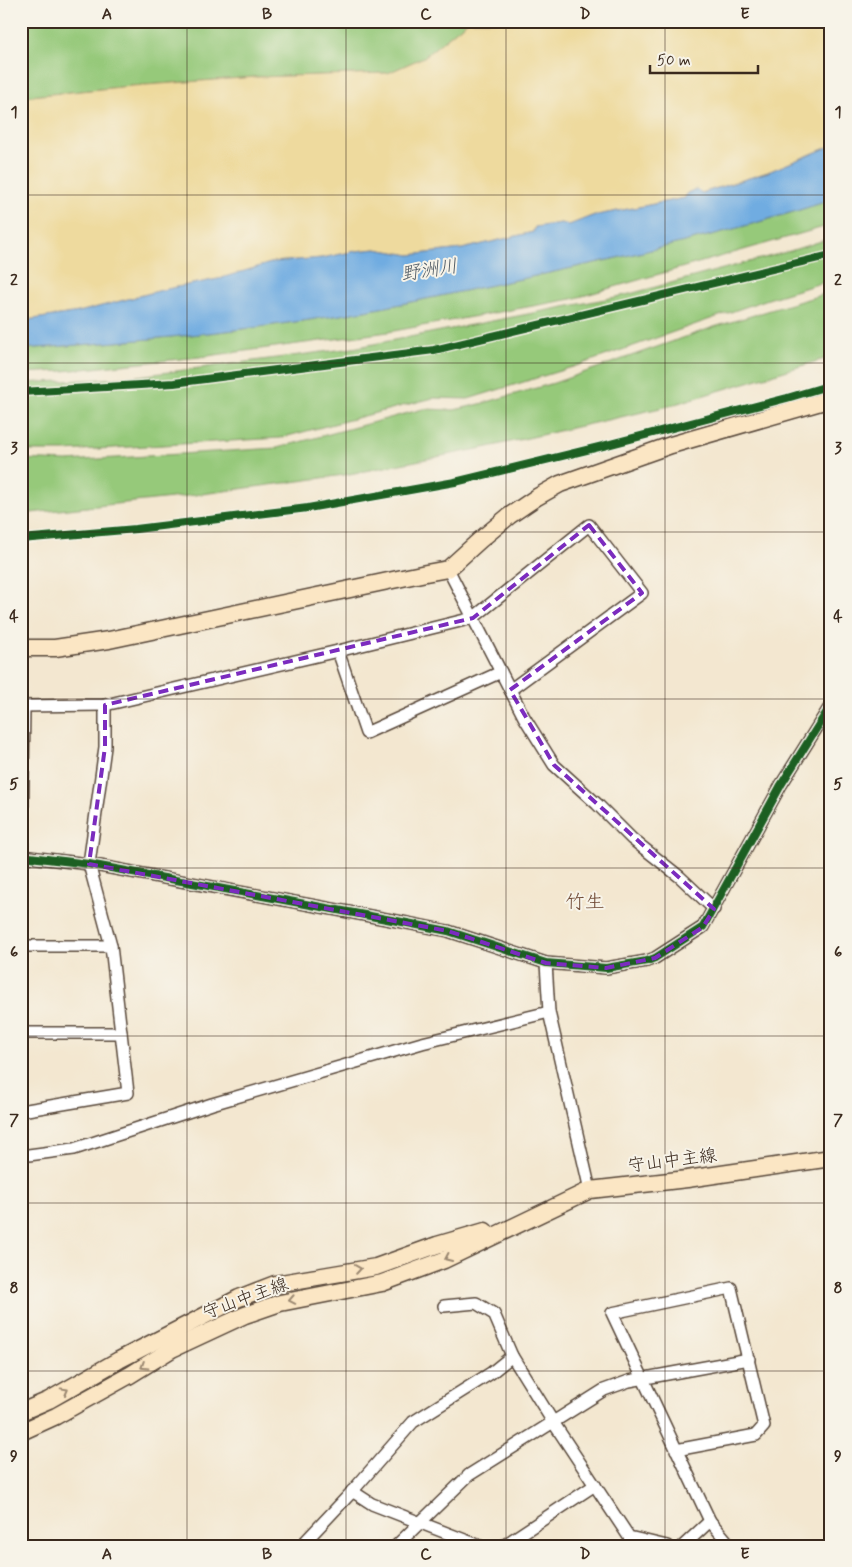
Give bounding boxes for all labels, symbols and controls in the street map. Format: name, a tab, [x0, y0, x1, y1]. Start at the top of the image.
text: A	[102, 4, 112, 25]
text: B	[262, 4, 272, 25]
text: C	[420, 4, 432, 25]
text: D	[579, 4, 591, 25]
text: E	[740, 4, 750, 25]
scale bar	[650, 42, 757, 74]
text: 50 m	[657, 51, 691, 71]
text: 1	[10, 102, 18, 123]
text: 1	[834, 102, 842, 123]
water label: 野洲川	[399, 254, 459, 287]
text: 2	[10, 270, 18, 291]
text: 2	[834, 270, 842, 291]
text: 3	[10, 438, 18, 459]
text: 3	[834, 438, 842, 459]
text: 4	[9, 606, 19, 627]
text: 4	[833, 606, 843, 627]
text: 5	[9, 774, 19, 795]
text: 5	[833, 774, 843, 795]
district label: 竹生	[565, 889, 605, 916]
text: 6	[10, 942, 18, 963]
text: 6	[834, 942, 842, 963]
text: 7	[9, 1110, 19, 1131]
text: 7	[833, 1110, 843, 1131]
street label: 守山中主線	[626, 1144, 718, 1178]
one-way arrow	[444, 1251, 453, 1262]
one-way arrow	[354, 1265, 362, 1275]
street label: 守山中主線	[199, 1272, 292, 1326]
text: 8	[9, 1278, 19, 1299]
text: 8	[833, 1278, 843, 1299]
one-way arrow	[287, 1295, 296, 1305]
one-way arrow	[140, 1360, 149, 1370]
one-way arrow	[60, 1387, 69, 1397]
text: 9	[10, 1446, 18, 1467]
text: 9	[834, 1446, 842, 1467]
text: A	[102, 1544, 112, 1565]
text: B	[262, 1544, 272, 1565]
text: C	[420, 1544, 432, 1565]
text: D	[579, 1544, 591, 1565]
text: E	[740, 1544, 750, 1565]

